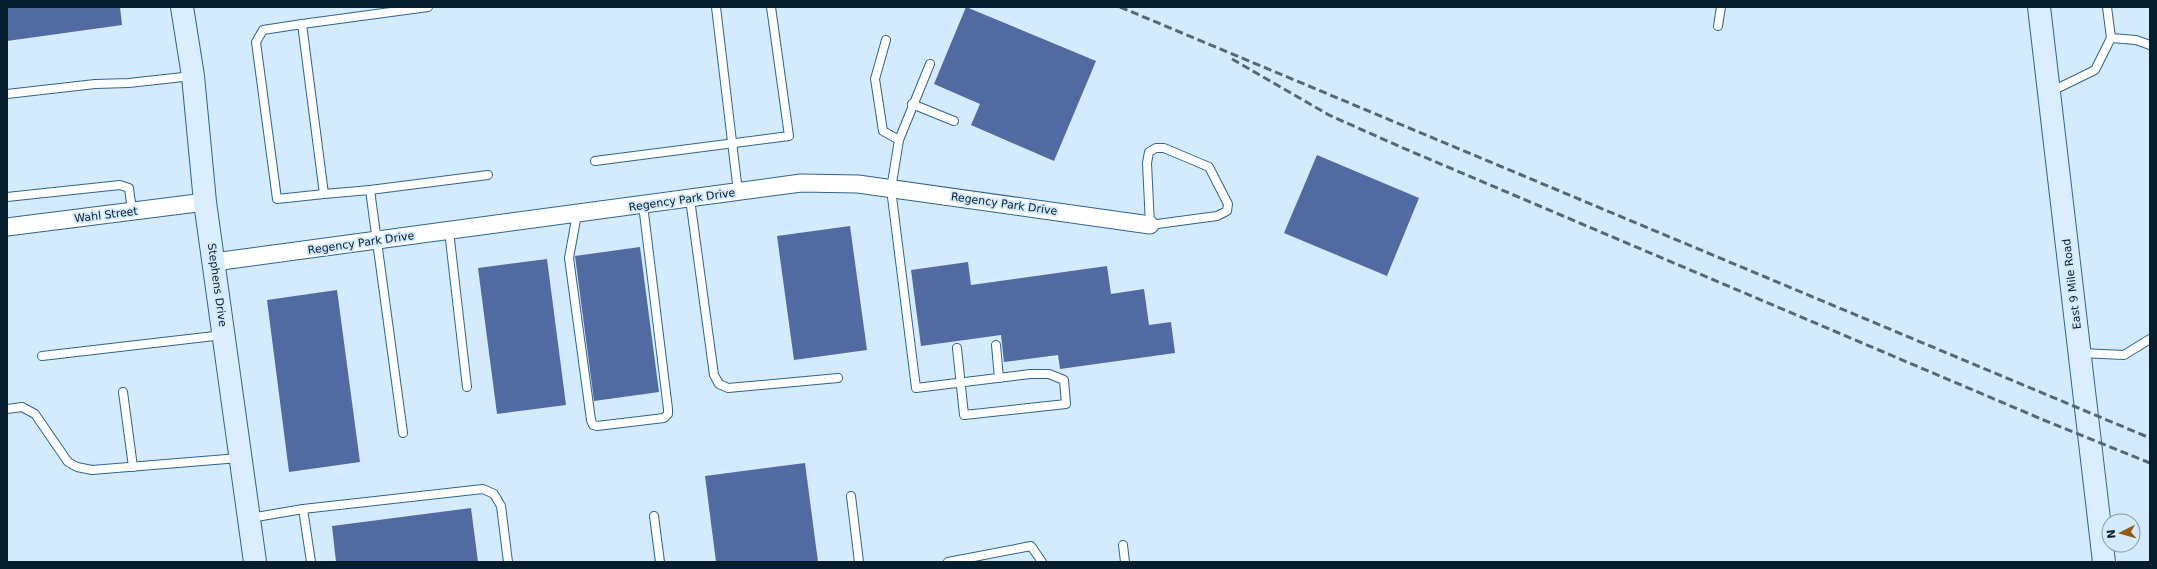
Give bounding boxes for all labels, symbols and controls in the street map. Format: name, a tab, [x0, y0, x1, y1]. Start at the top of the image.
street label: Regency Park Drive	[628, 186, 736, 214]
street label: Regency Park Drive	[950, 190, 1058, 218]
street label: Wahl Street	[74, 205, 139, 225]
street label: Regency Park Drive	[307, 229, 415, 257]
street label: East 9 Mile Road	[2060, 238, 2084, 330]
street label: Stephens Drive	[205, 242, 229, 328]
north arrow	[2101, 513, 2141, 553]
text: N	[2105, 529, 2118, 539]

